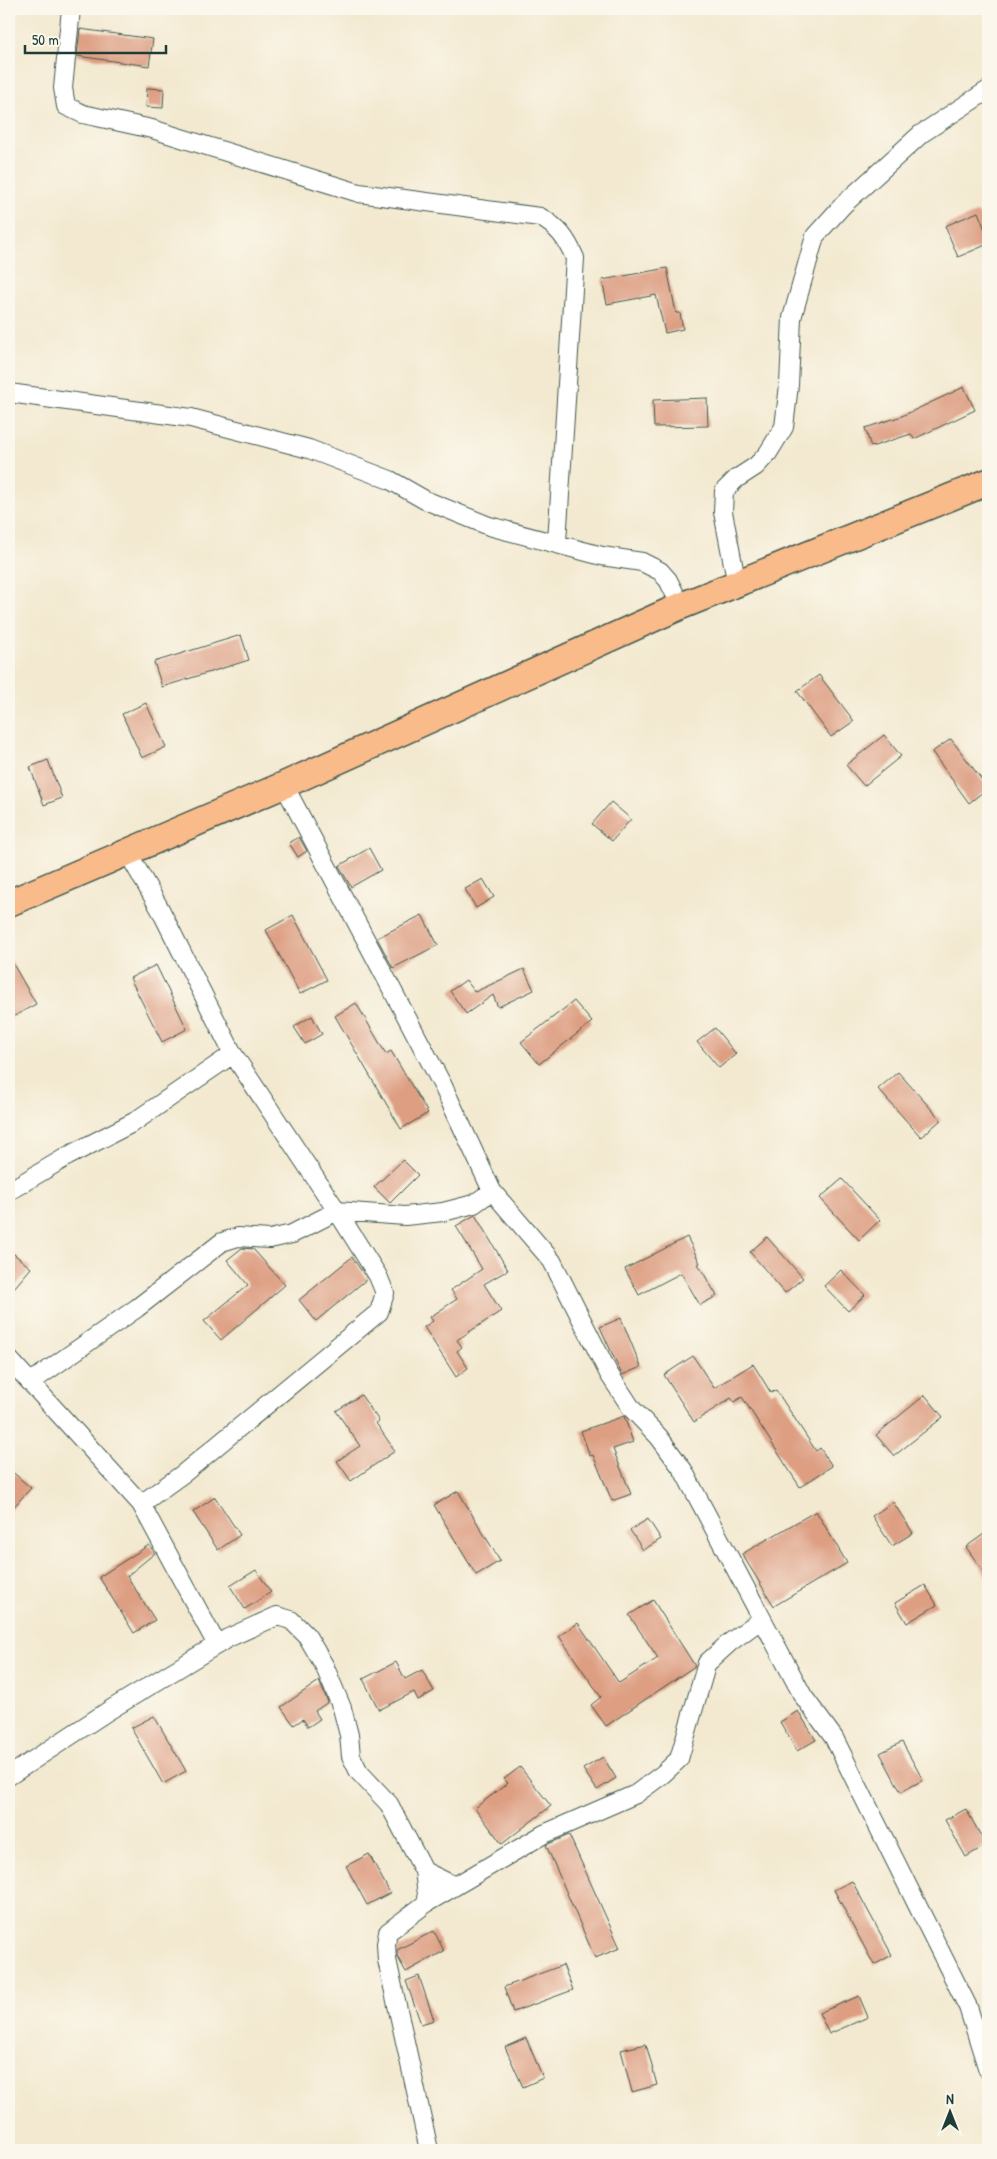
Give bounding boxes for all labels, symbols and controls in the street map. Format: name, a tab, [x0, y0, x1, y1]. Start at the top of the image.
scale bar	[25, 22, 166, 54]
text: 50 m	[32, 29, 59, 50]
north arrow	[924, 2086, 974, 2136]
text: N	[946, 2089, 954, 2108]

